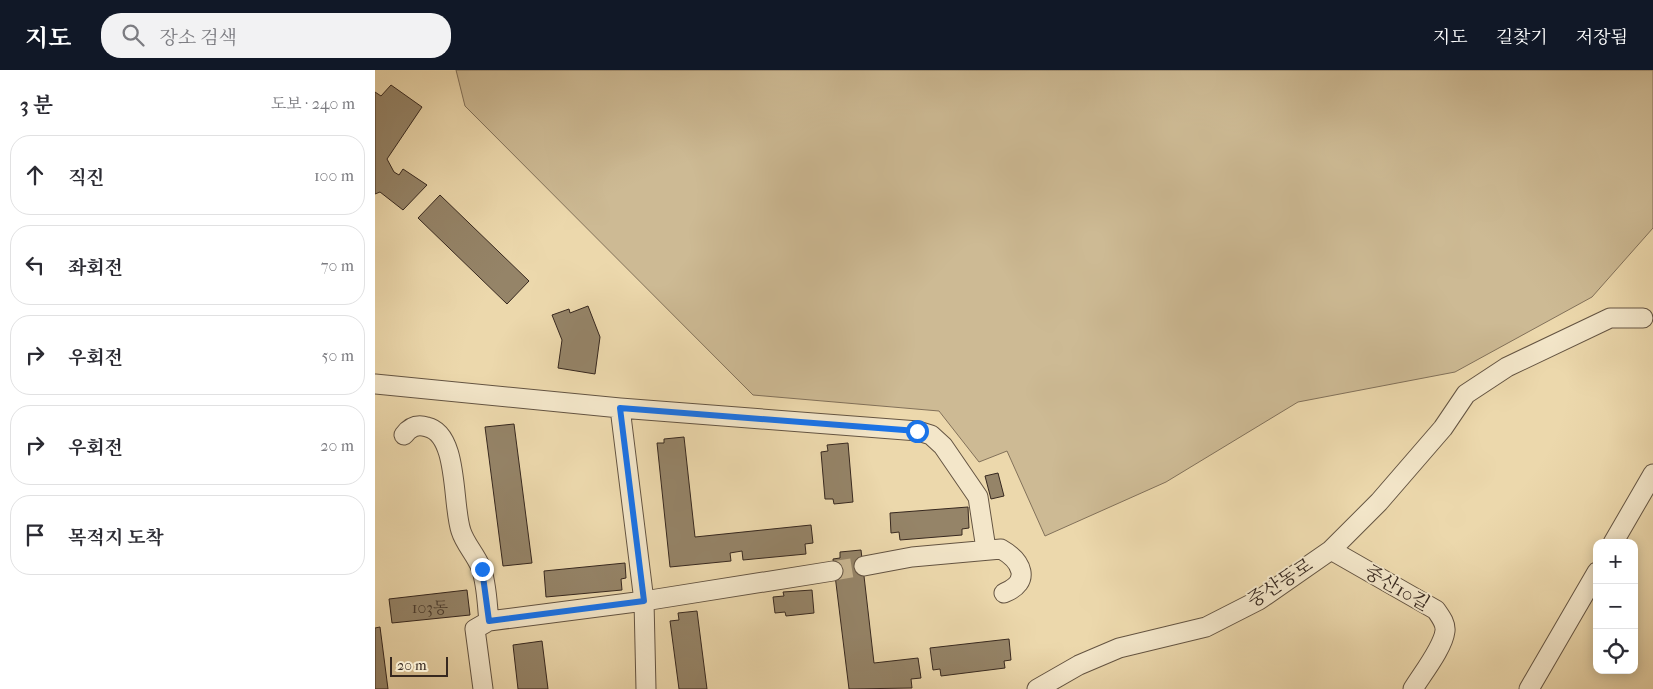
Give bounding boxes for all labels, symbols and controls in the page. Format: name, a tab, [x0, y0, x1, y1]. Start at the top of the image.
search box	[101, 13, 451, 58]
icon: search	[119, 21, 147, 49]
text: 지도	[25, 24, 71, 52]
text: 장소 검색	[159, 27, 237, 49]
text: 지도	[1433, 27, 1468, 48]
text: 길찾기	[1496, 27, 1548, 48]
text: 저장됨	[1576, 27, 1628, 48]
text: 3 분	[20, 93, 53, 117]
text: 도보 · 240 m	[271, 94, 355, 113]
icon: ahead	[21, 161, 49, 189]
text: 100 m	[314, 166, 354, 185]
text: 직진	[68, 167, 105, 189]
icon: left	[21, 251, 49, 279]
text: 70 m	[321, 256, 354, 275]
text: 좌회전	[68, 257, 123, 279]
icon: right	[21, 341, 49, 369]
text: 50 m	[322, 346, 354, 365]
text: 우회전	[68, 347, 123, 369]
route start	[906, 420, 929, 443]
icon: right	[21, 431, 49, 459]
text: 20 m	[320, 436, 354, 455]
text: 우회전	[68, 437, 123, 459]
icon: arrive	[21, 521, 49, 549]
text: 목적지 도착	[68, 527, 164, 549]
map controls	[1593, 539, 1638, 674]
button: +	[1593, 539, 1638, 584]
street label: 중산동로	[1243, 554, 1317, 612]
route end	[471, 558, 494, 581]
street label: 중산10길	[1360, 560, 1434, 616]
button: −	[1593, 584, 1638, 629]
house number: 103동	[412, 598, 449, 617]
button: locate	[1593, 629, 1638, 674]
scale bar	[390, 654, 447, 677]
text: 20 m	[397, 657, 427, 674]

